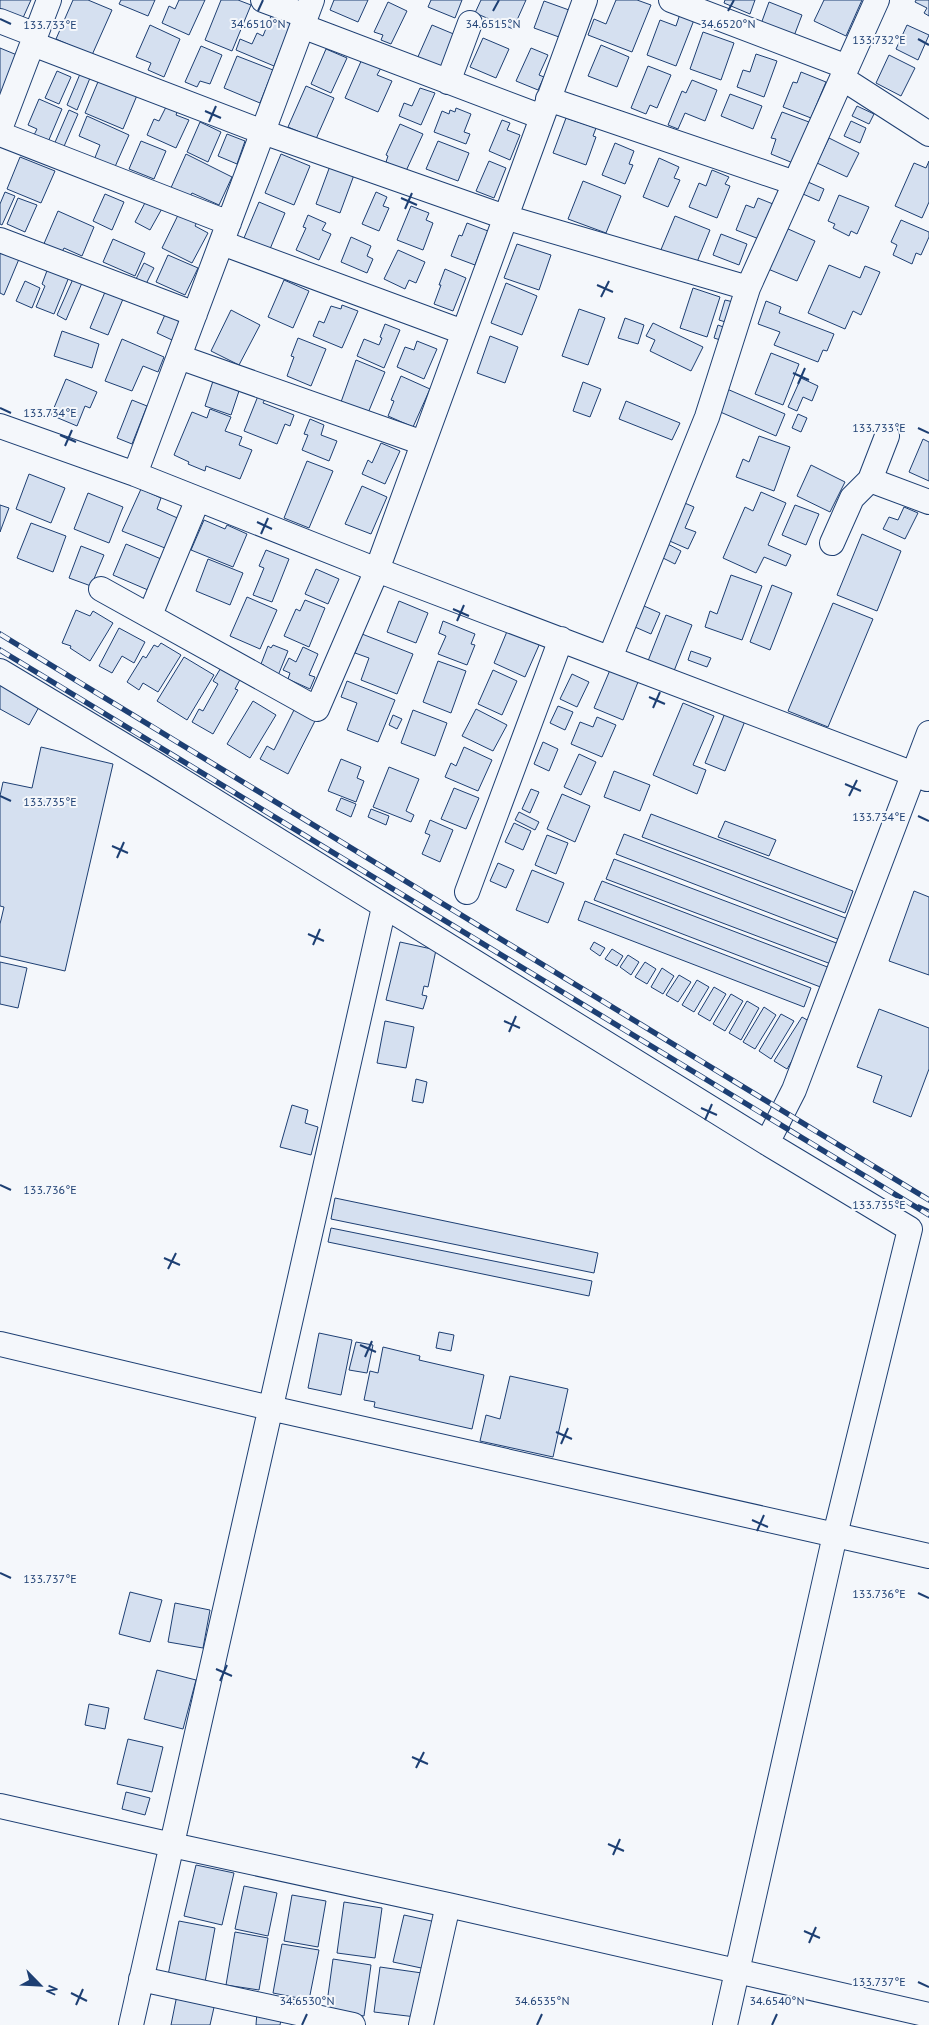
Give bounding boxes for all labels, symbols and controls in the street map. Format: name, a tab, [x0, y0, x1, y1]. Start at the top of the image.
text: 34.6510°N	[231, 16, 285, 31]
text: 34.6515°N	[466, 16, 520, 31]
text: 34.6520°N	[701, 16, 755, 31]
text: 133.733°E	[23, 17, 77, 32]
text: 133.732°E	[852, 32, 906, 47]
text: 133.734°E	[23, 405, 77, 420]
text: 133.733°E	[852, 420, 906, 435]
text: 133.735°E	[23, 794, 77, 809]
text: 133.734°E	[852, 809, 906, 824]
text: 133.736°E	[23, 1182, 77, 1197]
text: 133.735°E	[852, 1197, 906, 1212]
text: 133.737°E	[23, 1571, 77, 1586]
text: 133.736°E	[852, 1586, 906, 1601]
north arrow	[15, 1960, 65, 2010]
text: 133.737°E	[852, 1974, 906, 1989]
text: N	[42, 1982, 62, 1998]
text: 34.6530°N	[280, 1993, 334, 2008]
text: 34.6535°N	[515, 1993, 569, 2008]
text: 34.6540°N	[750, 1993, 804, 2008]

